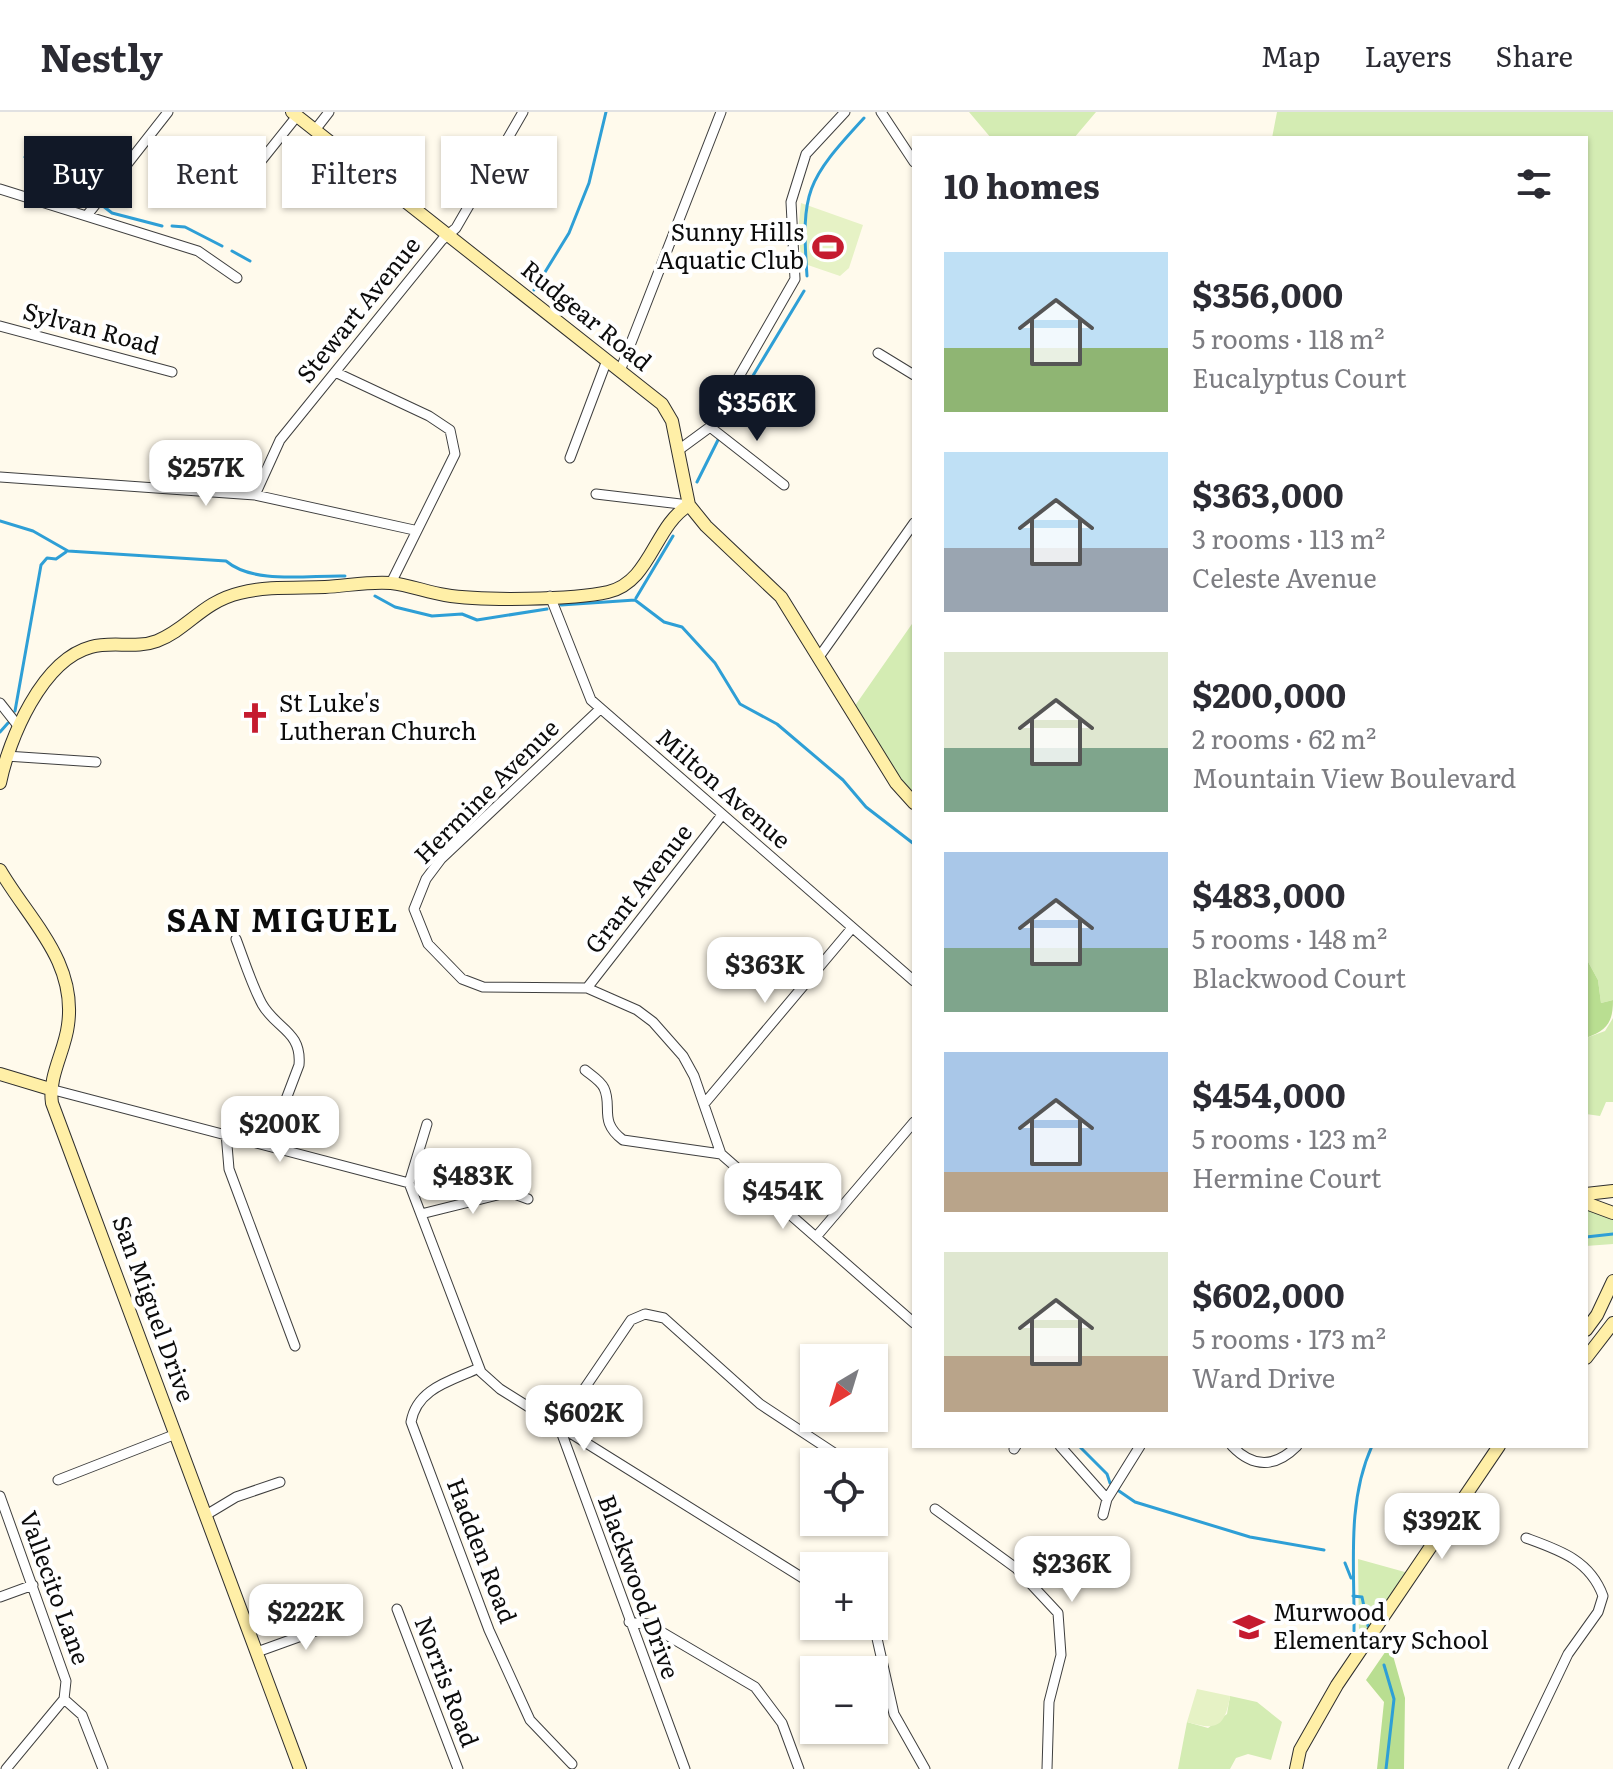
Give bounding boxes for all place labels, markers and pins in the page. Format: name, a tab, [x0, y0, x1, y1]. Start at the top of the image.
place label: Sunny Hills Aquatic Club	[657, 213, 804, 276]
sports icon: Sunny Hills Aquatic Club	[811, 230, 845, 264]
pin: $356K	[701, 375, 813, 443]
pin: $257K	[150, 440, 262, 508]
place label: St Luke's Lutheran Church	[279, 684, 477, 747]
church icon: St Luke's Lutheran Church	[238, 701, 272, 735]
pin: $363K	[709, 937, 821, 1005]
pin: $200K	[224, 1096, 336, 1164]
pin: $483K	[417, 1148, 529, 1216]
pin: $454K	[727, 1163, 839, 1231]
pin: $602K	[528, 1385, 640, 1453]
pin: $392K	[1386, 1493, 1498, 1561]
pin: $236K	[1016, 1536, 1128, 1604]
pin: $222K	[250, 1584, 362, 1652]
place label: Murwood Elementary School	[1273, 1593, 1489, 1656]
school or university icon: Murwood Elementary School	[1232, 1610, 1266, 1644]

